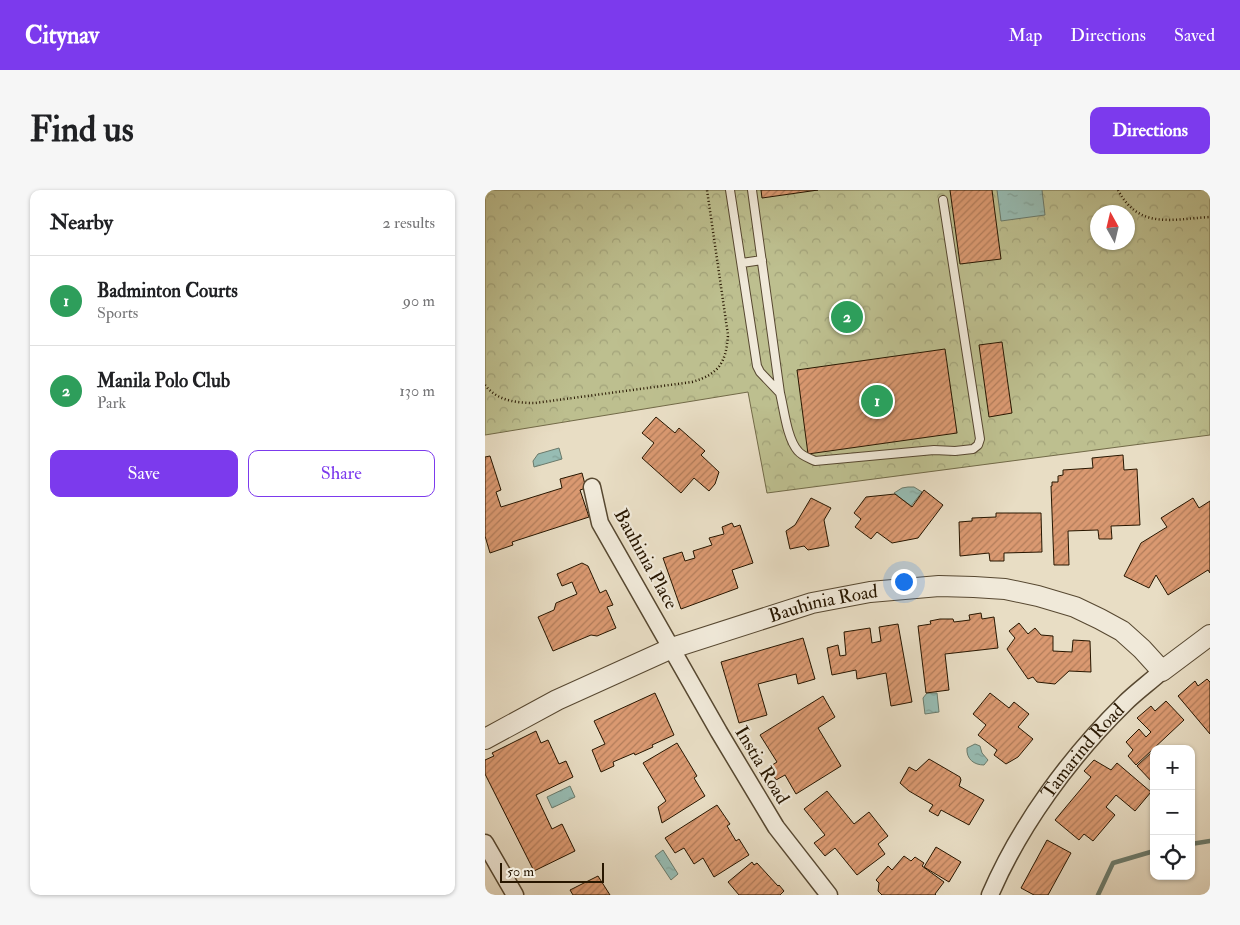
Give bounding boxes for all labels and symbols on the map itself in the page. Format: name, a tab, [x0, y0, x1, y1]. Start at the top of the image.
north arrow	[1090, 205, 1135, 250]
pin: 2	[831, 298, 863, 336]
pin: 1	[861, 382, 893, 420]
street label: Bauhinia Place	[609, 505, 683, 613]
your location	[891, 569, 917, 595]
street label: Bauhinia Road	[766, 579, 879, 628]
street label: Tamarind Road	[1036, 698, 1130, 803]
street label: Instia Road	[729, 722, 795, 809]
scale bar	[500, 860, 604, 883]

